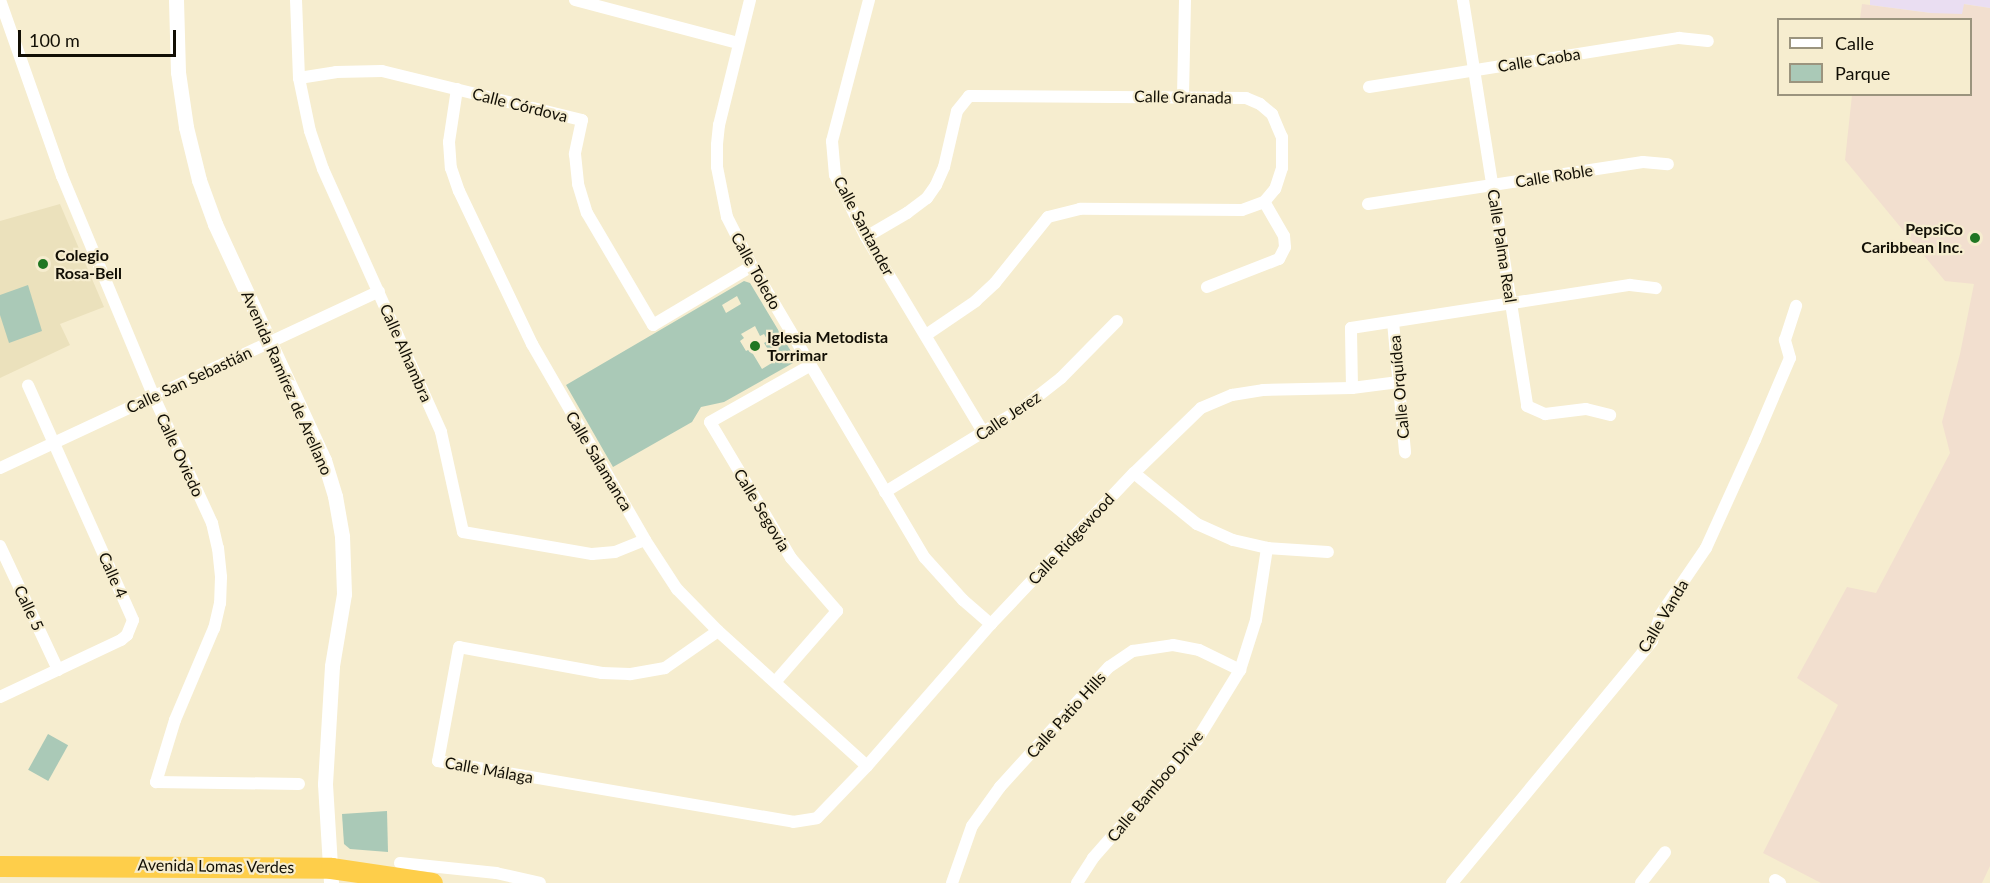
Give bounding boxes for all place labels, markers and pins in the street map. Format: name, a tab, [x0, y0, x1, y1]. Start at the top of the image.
place label: PepsiCo Caribbean Inc.	[1861, 219, 1963, 257]
marker: PepsiCo Caribbean Inc.	[1968, 231, 1982, 245]
place label: Colegio Rosa-Bell	[55, 245, 122, 283]
marker: Colegio Rosa-Bell	[36, 257, 50, 271]
place label: Iglesia Metodista Torrimar	[767, 327, 888, 365]
marker: Iglesia Metodista Torrimar	[748, 339, 762, 353]

